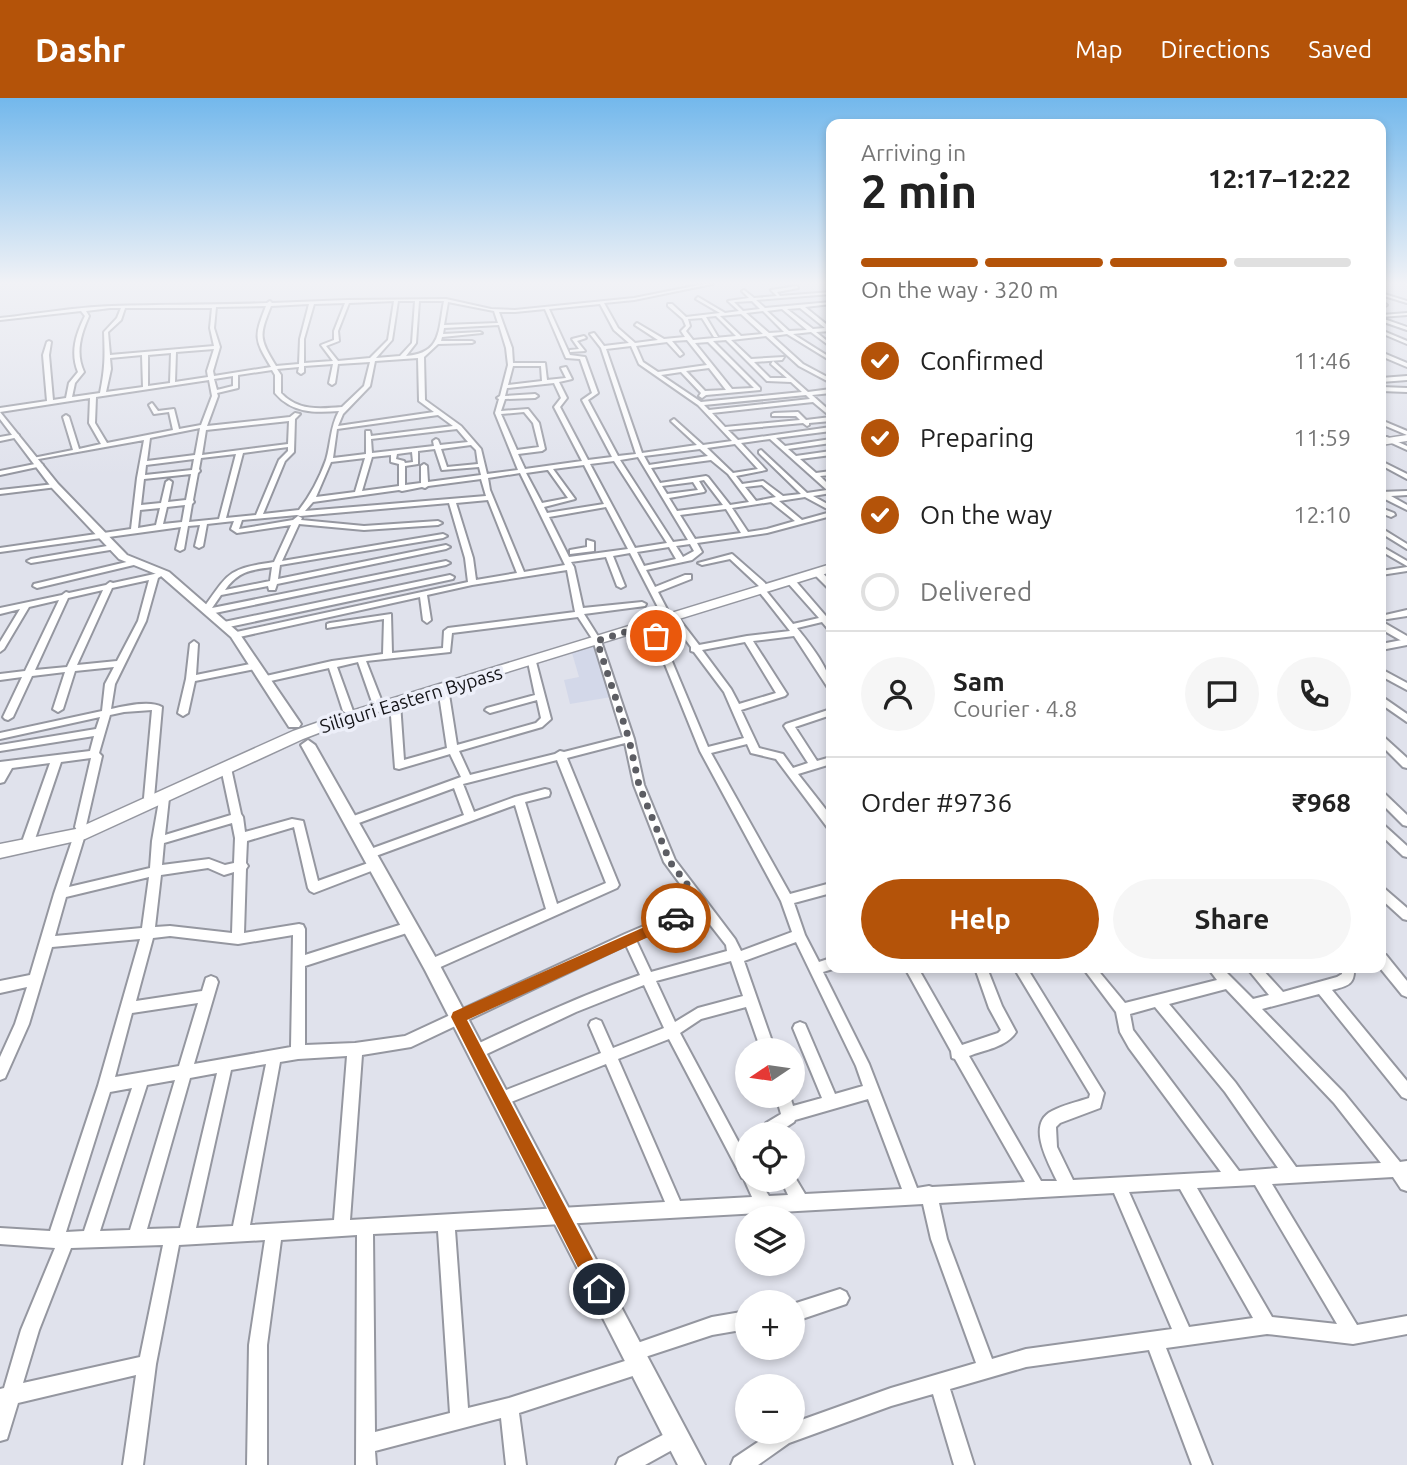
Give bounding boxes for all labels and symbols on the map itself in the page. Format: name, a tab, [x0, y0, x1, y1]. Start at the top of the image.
pin	[626, 606, 686, 666]
street label: Siliguri Eastern Bypass	[317, 661, 505, 737]
courier	[641, 883, 711, 953]
north arrow	[735, 1038, 805, 1108]
pin	[569, 1259, 629, 1319]

